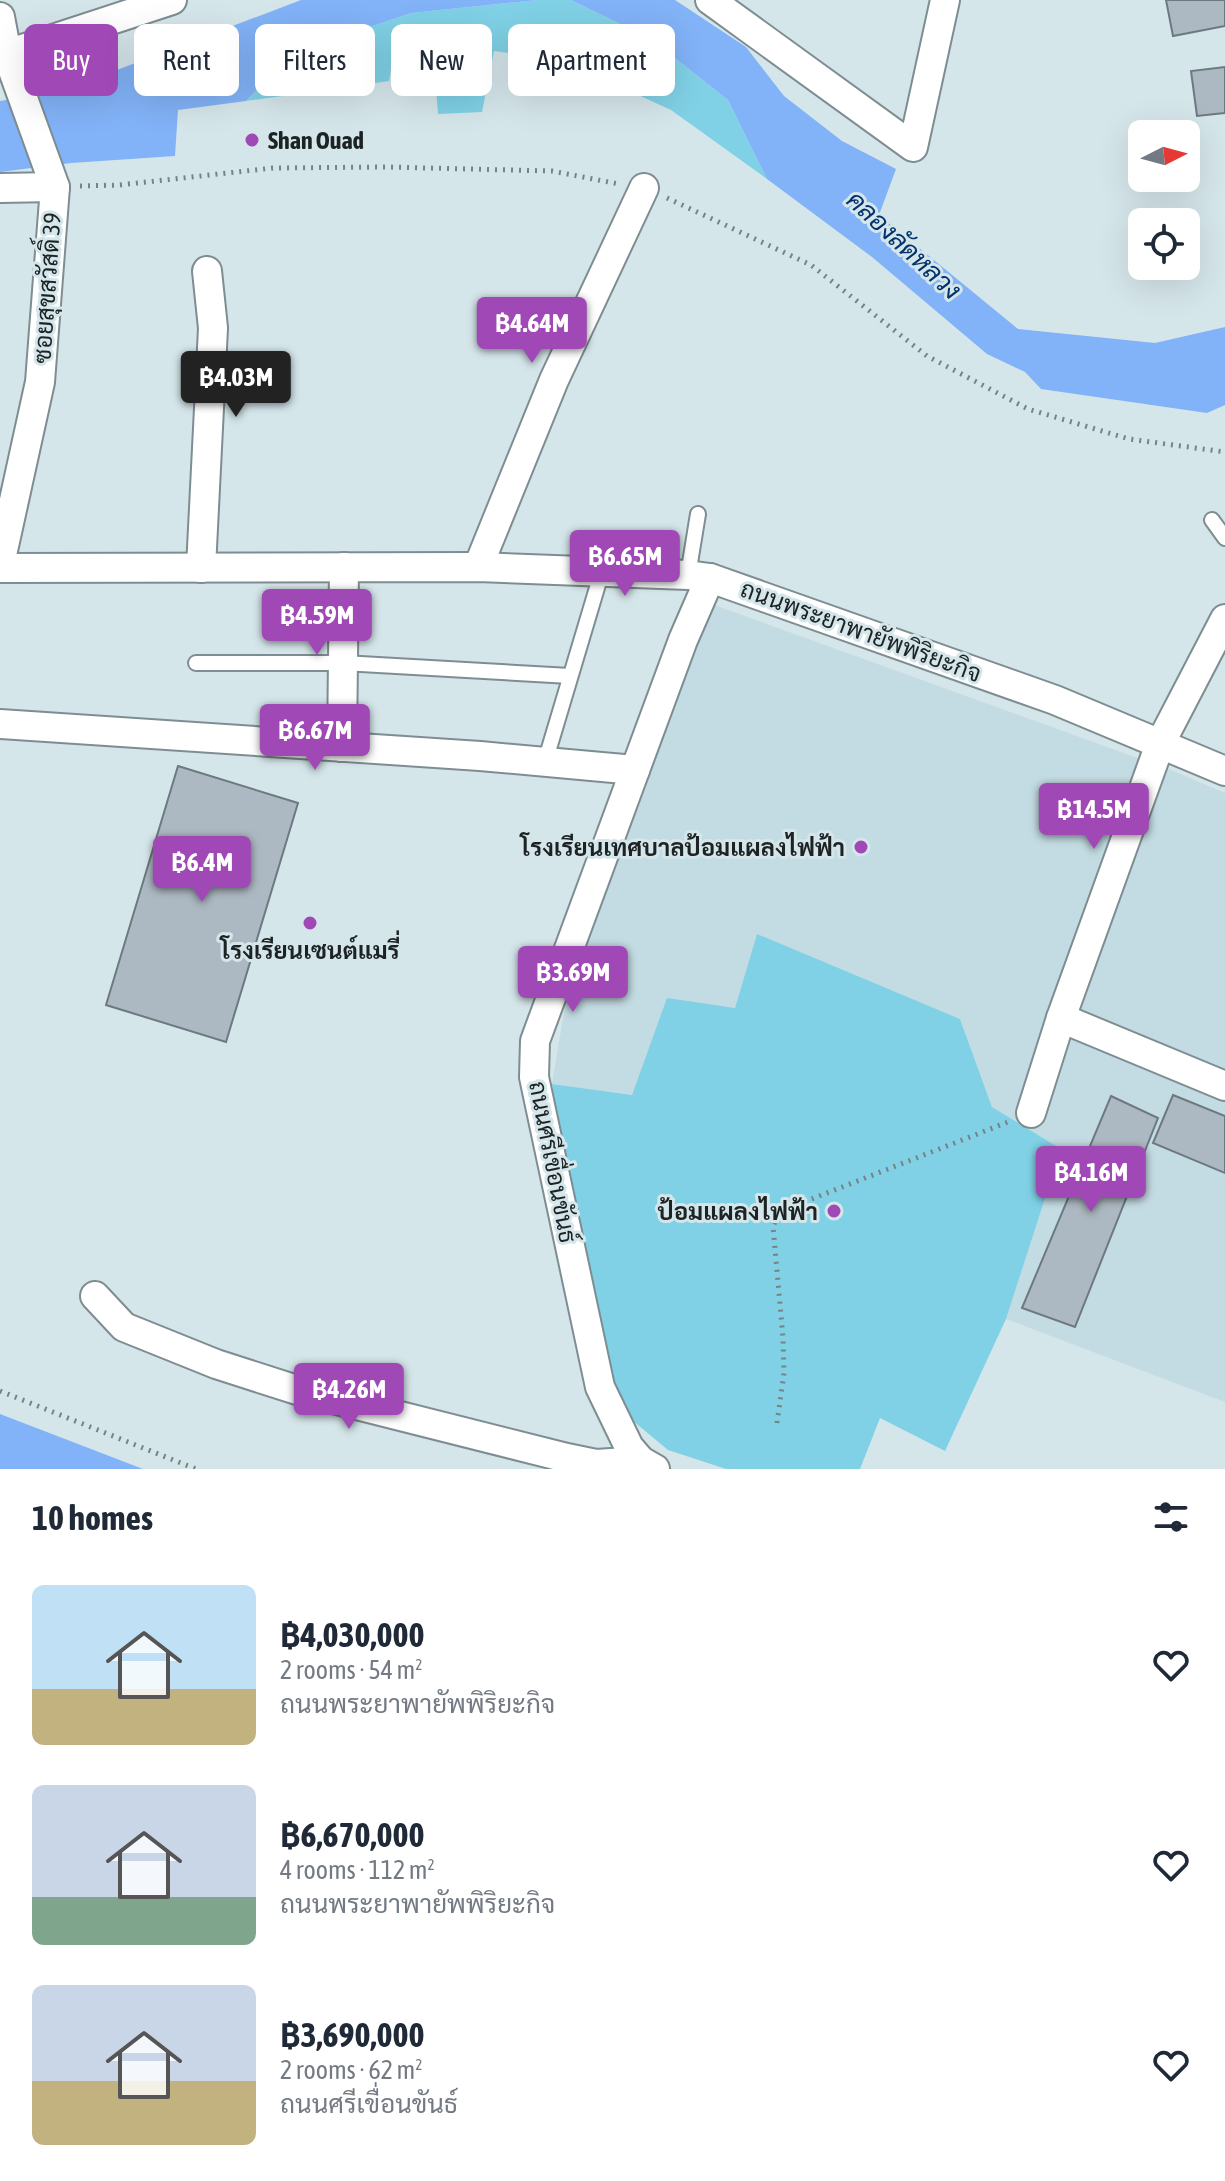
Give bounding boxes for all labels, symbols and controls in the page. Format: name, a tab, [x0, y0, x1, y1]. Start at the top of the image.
chip: Buy	[24, 24, 118, 96]
chip: Rent	[134, 24, 239, 96]
chip: Filters	[255, 24, 375, 96]
chip: New	[391, 24, 492, 96]
chip: Apartment	[508, 24, 675, 96]
north arrow	[1128, 120, 1200, 192]
map controls	[1128, 120, 1200, 280]
place label: Shan Ouad	[268, 127, 364, 154]
marker: Shan Ouad	[243, 131, 261, 149]
water label: คลองลัดหลวง	[841, 184, 968, 305]
button: locate	[1128, 208, 1200, 280]
street label: ซอยสุขสวัสดิ์ 39	[20, 211, 69, 364]
pin: ฿4.64M	[467, 297, 597, 365]
text: ฿4.64M	[495, 308, 569, 338]
pin: ฿4.03M	[171, 351, 301, 419]
text: ฿4.03M	[199, 362, 273, 392]
pin: ฿6.65M	[560, 530, 690, 598]
text: ฿6.65M	[588, 541, 662, 571]
street label: ถนนพระยาพายัพพิริยะกิจ	[737, 575, 985, 687]
pin: ฿4.59M	[252, 589, 382, 657]
text: ฿4.59M	[280, 600, 354, 630]
pin: ฿6.67M	[250, 704, 380, 772]
text: ฿6.67M	[278, 715, 352, 745]
pin: ฿14.5M	[1029, 783, 1159, 851]
text: ฿14.5M	[1057, 794, 1131, 824]
place label: โรงเรียนเทศบาลป้อมแผลงไฟฟ้า	[518, 832, 845, 861]
pin: ฿6.4M	[146, 836, 258, 904]
marker: โรงเรียนเทศบาลป้อมแผลงไฟฟ้า	[852, 838, 870, 856]
text: ฿6.4M	[171, 847, 233, 877]
marker: โรงเรียนเซนต์แมรี่	[301, 914, 319, 932]
place label: โรงเรียนเซนต์แมรี่	[218, 930, 400, 964]
pin: ฿3.69M	[508, 946, 638, 1014]
text: ฿3.69M	[536, 957, 610, 987]
street label: ถนนศรีเขื่อนขันธ์	[524, 1077, 589, 1245]
pin: ฿4.16M	[1026, 1146, 1156, 1214]
text: ฿4.16M	[1054, 1157, 1128, 1187]
place label: ป้อมแผลงไฟฟ้า	[658, 1196, 818, 1225]
marker: ป้อมแผลงไฟฟ้า	[825, 1202, 843, 1220]
pin: ฿4.26M	[284, 1363, 414, 1431]
text: ฿4.26M	[312, 1374, 386, 1404]
icon: filters	[1149, 1495, 1193, 1539]
text: 10 homes	[32, 1498, 153, 1537]
text: ฿4,030,000	[280, 1615, 424, 1654]
icon: home	[96, 1617, 192, 1713]
icon: heart	[1149, 1643, 1193, 1687]
text: 2 rooms · 54 m²	[280, 1655, 422, 1685]
text: ถนนพระยาพายัพพิริยะกิจ	[280, 1689, 555, 1719]
text: ฿6,670,000	[280, 1815, 424, 1854]
icon: home	[96, 1817, 192, 1913]
icon: heart	[1149, 1843, 1193, 1887]
text: 4 rooms · 112 m²	[280, 1855, 435, 1885]
text: ถนนพระยาพายัพพิริยะกิจ	[280, 1889, 555, 1919]
text: ฿3,690,000	[280, 2015, 424, 2054]
icon: home	[96, 2017, 192, 2113]
icon: heart	[1149, 2043, 1193, 2087]
text: 2 rooms · 62 m²	[280, 2055, 422, 2085]
text: ถนนศรีเขื่อนขันธ์	[280, 2089, 458, 2119]

